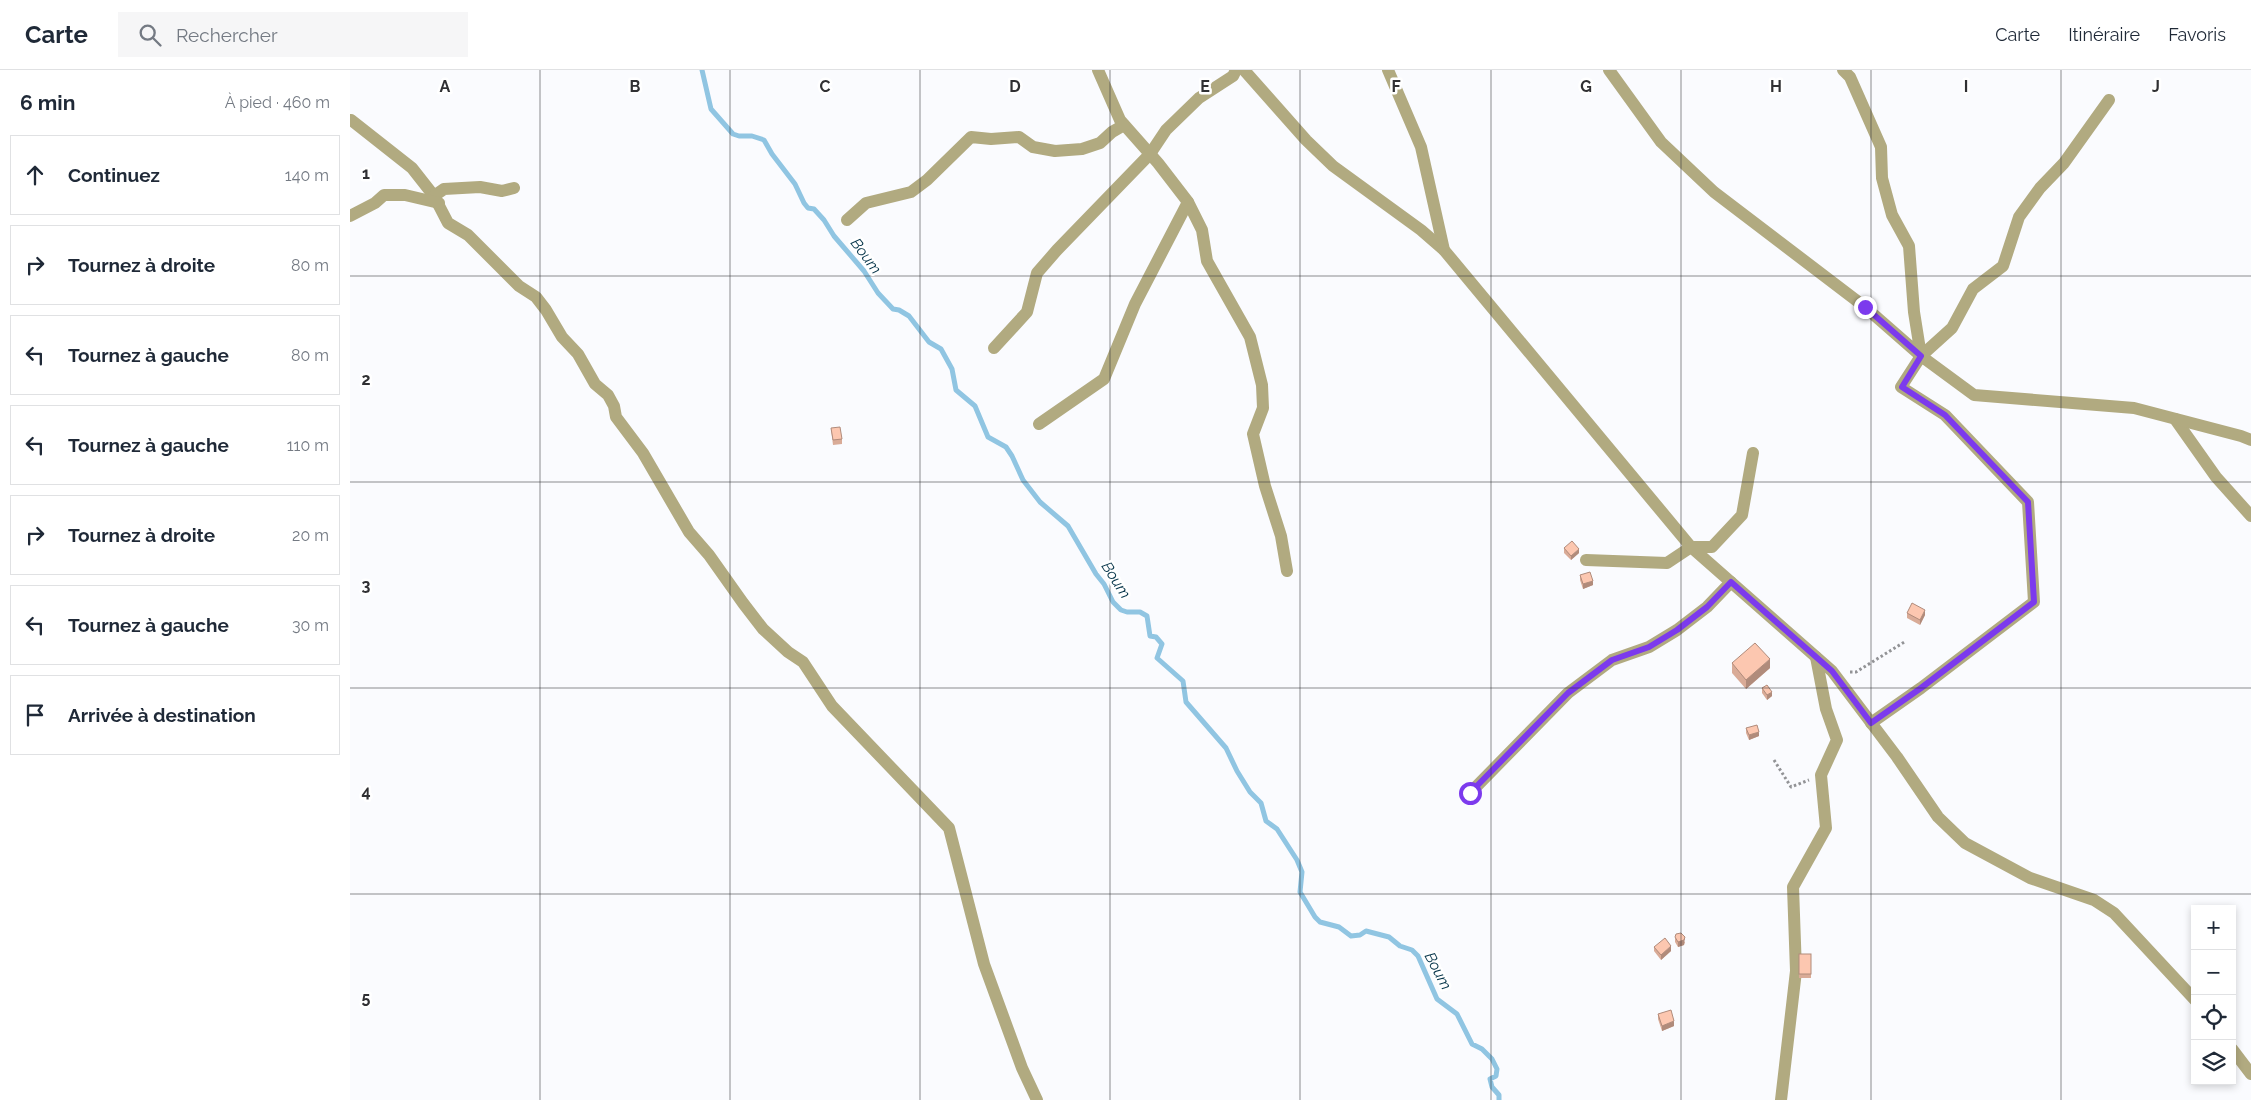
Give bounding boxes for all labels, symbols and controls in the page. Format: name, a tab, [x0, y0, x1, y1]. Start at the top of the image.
search box	[118, 12, 468, 57]
text: Carte	[25, 20, 88, 49]
icon: search	[136, 21, 164, 49]
text: Rechercher	[176, 24, 278, 46]
text: Carte	[1995, 24, 2040, 45]
text: Itinéraire	[2068, 24, 2140, 45]
text: Favoris	[2168, 24, 2226, 45]
text: A	[440, 77, 451, 96]
text: B	[630, 77, 641, 96]
text: C	[820, 77, 831, 96]
text: D	[1009, 77, 1021, 96]
text: E	[1200, 77, 1210, 96]
text: F	[1391, 77, 1401, 96]
text: G	[1580, 77, 1592, 96]
text: H	[1770, 77, 1782, 96]
text: I	[1964, 77, 1968, 96]
text: J	[2152, 77, 2160, 96]
text: 6 min	[20, 90, 75, 115]
text: À pied · 460 m	[225, 93, 330, 112]
icon: ahead	[21, 161, 49, 189]
text: Continuez	[68, 164, 160, 186]
text: 1	[362, 164, 370, 183]
text: 140 m	[285, 166, 329, 185]
water label: Boum	[847, 235, 885, 277]
icon: right	[21, 251, 49, 279]
text: Tournez à droite	[68, 254, 215, 276]
text: 80 m	[291, 256, 329, 275]
route end	[1854, 296, 1877, 319]
icon: left	[21, 341, 49, 369]
text: Tournez à gauche	[68, 344, 229, 366]
text: 80 m	[291, 346, 329, 365]
text: 2	[361, 370, 371, 389]
icon: left	[21, 431, 49, 459]
text: Tournez à gauche	[68, 434, 229, 456]
text: 110 m	[287, 436, 329, 455]
icon: right	[21, 521, 49, 549]
text: Tournez à droite	[68, 524, 215, 546]
text: 20 m	[292, 526, 329, 545]
water label: Boum	[1098, 558, 1134, 602]
text: 3	[362, 576, 371, 595]
icon: left	[21, 611, 49, 639]
text: Tournez à gauche	[68, 614, 229, 636]
text: 30 m	[292, 616, 329, 635]
icon: arrive	[21, 701, 49, 729]
text: Arrivée à destination	[68, 704, 256, 726]
text: 4	[361, 782, 371, 801]
route start	[1459, 782, 1482, 805]
map controls	[2191, 905, 2236, 1085]
button: +	[2191, 905, 2236, 950]
water label: Boum	[1421, 949, 1455, 993]
button: −	[2191, 950, 2236, 995]
text: 5	[362, 988, 371, 1007]
button: locate	[2191, 995, 2236, 1040]
button: layers	[2191, 1040, 2236, 1085]

